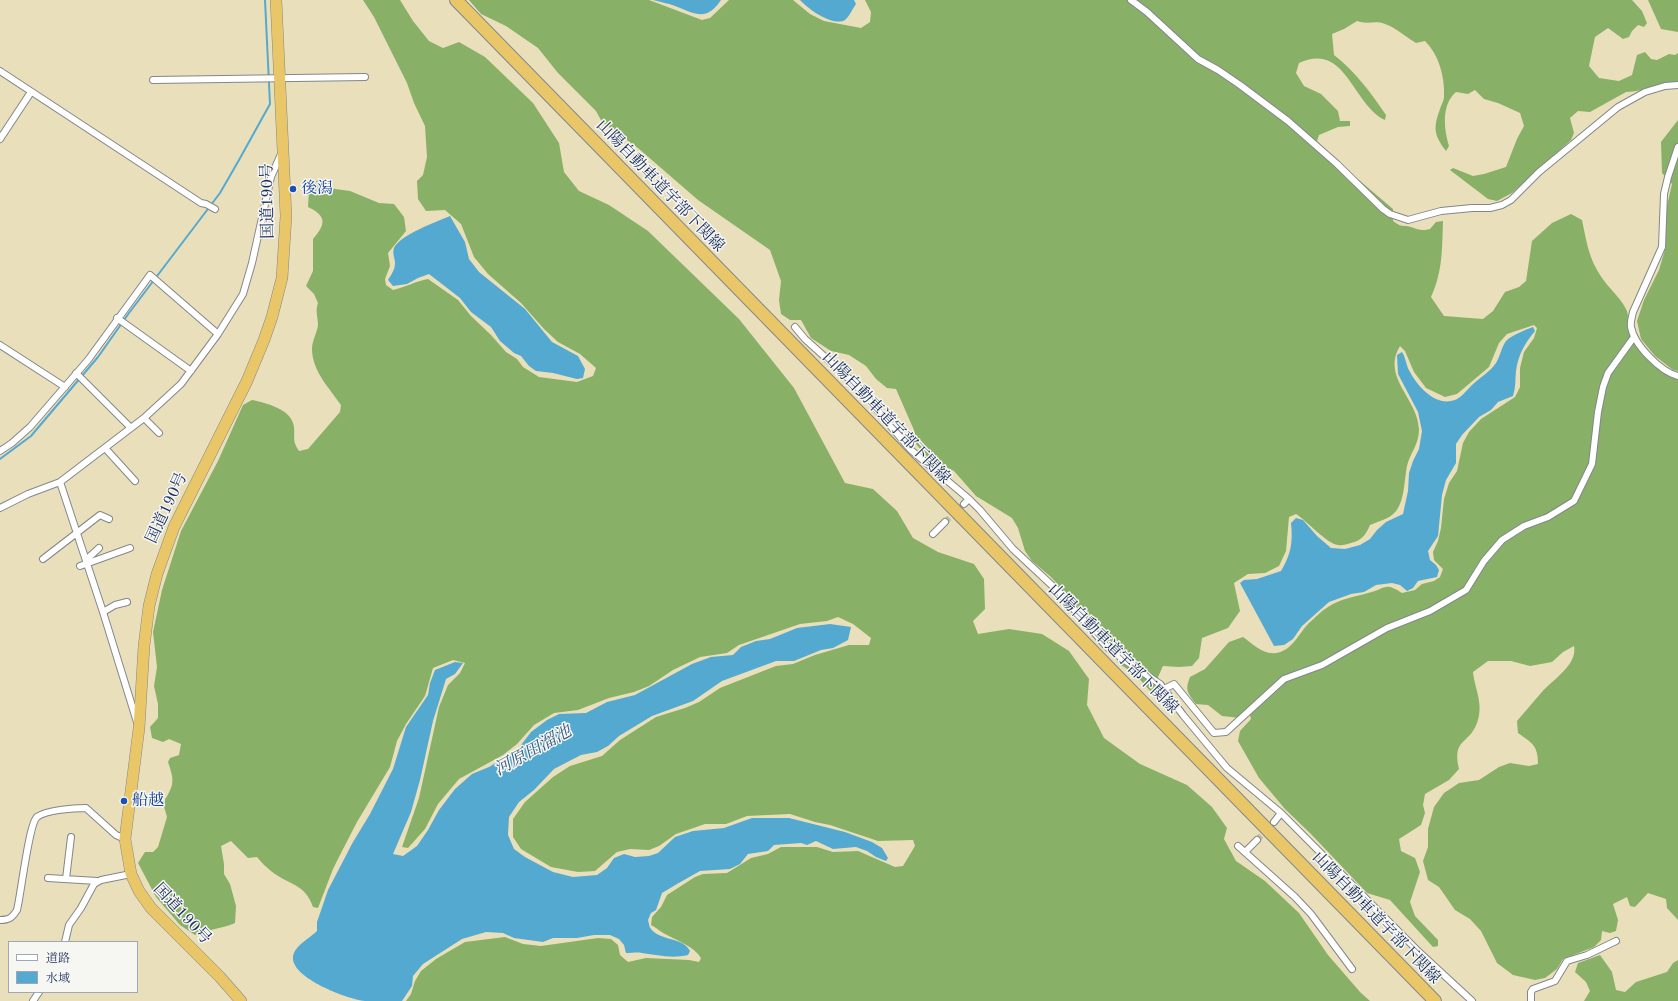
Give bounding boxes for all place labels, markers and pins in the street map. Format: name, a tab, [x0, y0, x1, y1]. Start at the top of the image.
place label: 後潟	[301, 179, 333, 199]
marker: 後潟	[288, 184, 298, 194]
place label: 船越	[132, 791, 164, 811]
marker: 船越	[119, 796, 129, 806]

